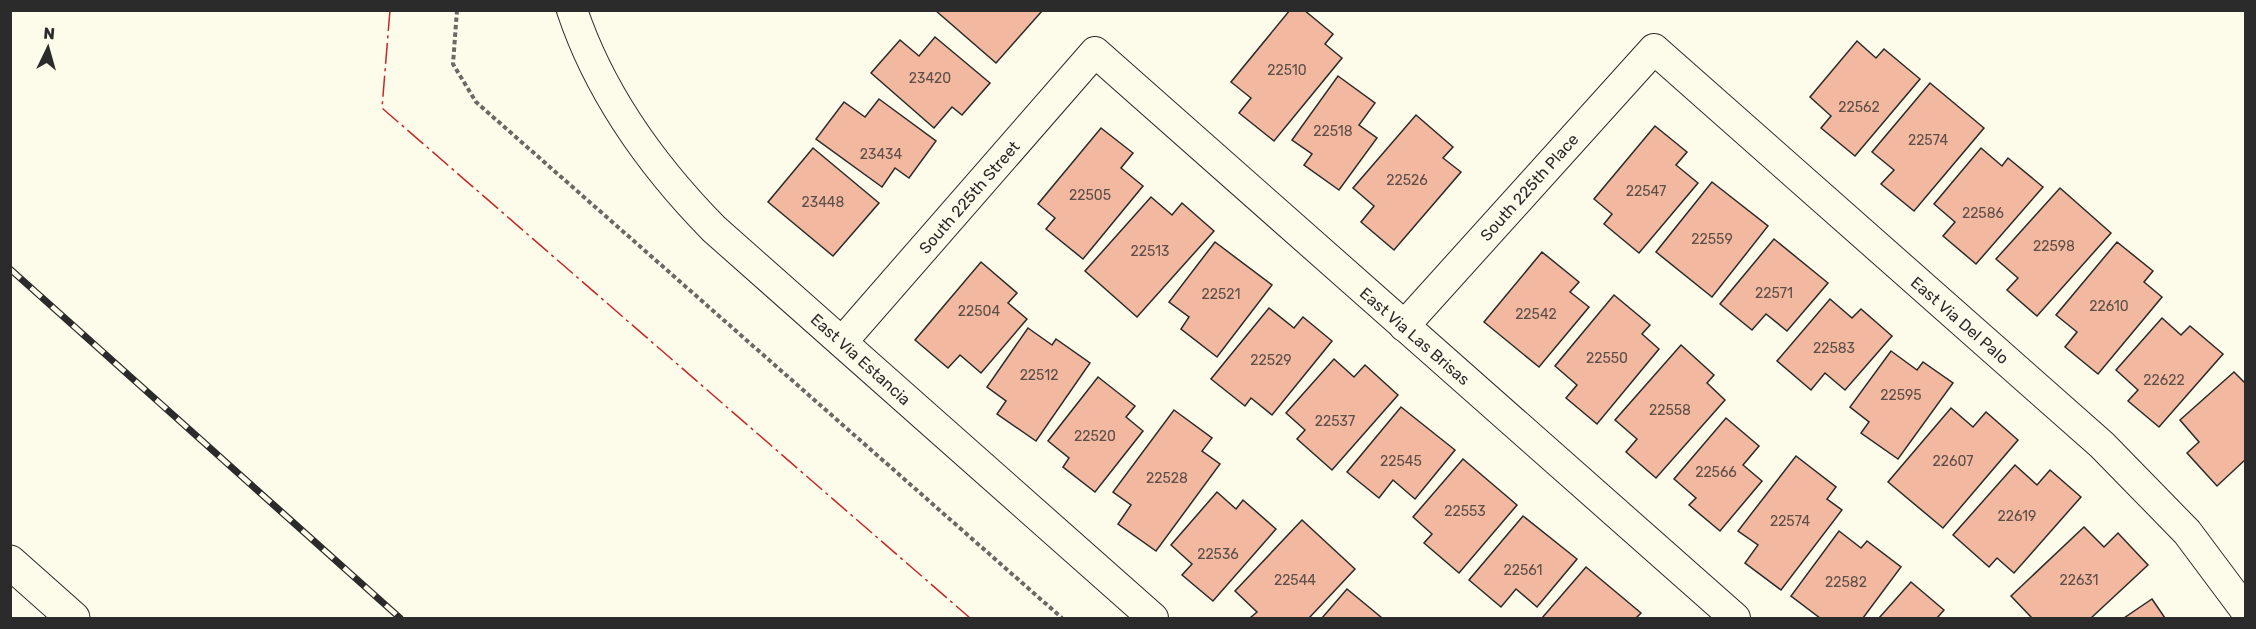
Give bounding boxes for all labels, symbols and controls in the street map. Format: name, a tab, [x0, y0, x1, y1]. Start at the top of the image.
north arrow	[18, 18, 78, 78]
text: N	[43, 24, 56, 44]
house number: 22510	[1267, 62, 1307, 79]
house number: 23420	[909, 70, 951, 87]
house number: 22562	[1838, 99, 1880, 116]
house number: 22518	[1313, 123, 1353, 140]
street label: South 225th Place	[1476, 130, 1583, 245]
house number: 22574	[1908, 132, 1948, 149]
street label: South 225th Street	[915, 137, 1024, 258]
house number: 23434	[860, 146, 903, 163]
house number: 22526	[1386, 172, 1428, 189]
house number: 22547	[1626, 183, 1666, 200]
house number: 22505	[1069, 187, 1111, 204]
house number: 23448	[802, 194, 845, 211]
house number: 22586	[1962, 205, 2004, 222]
house number: 22559	[1691, 231, 1733, 248]
house number: 22598	[2033, 238, 2075, 255]
house number: 22513	[1131, 243, 1169, 260]
street label: East Via Del Palo	[1907, 273, 2012, 368]
street label: East Via Las Brisas	[1356, 284, 1473, 389]
house number: 22571	[1755, 285, 1793, 302]
house number: 22521	[1202, 286, 1240, 303]
house number: 22610	[2089, 298, 2129, 315]
house number: 22504	[958, 303, 1000, 320]
house number: 22542	[1515, 306, 1557, 323]
street label: East Via Estancia	[807, 310, 914, 409]
house number: 22583	[1813, 340, 1855, 357]
house number: 22550	[1586, 350, 1628, 367]
house number: 22529	[1250, 352, 1292, 369]
house number: 22512	[1020, 367, 1058, 384]
house number: 22622	[2143, 372, 2185, 389]
house number: 22595	[1880, 387, 1922, 404]
house number: 22558	[1649, 402, 1691, 419]
house number: 22537	[1315, 413, 1355, 430]
house number: 22520	[1074, 428, 1116, 445]
house number: 22545	[1380, 453, 1422, 470]
house number: 22607	[1933, 453, 1973, 470]
house number: 22566	[1695, 464, 1737, 481]
house number: 22528	[1146, 470, 1188, 487]
house number: 22553	[1444, 503, 1486, 520]
house number: 22619	[1998, 508, 2036, 525]
house number: 22574	[1770, 513, 1810, 530]
house number: 22536	[1197, 546, 1239, 563]
house number: 22561	[1504, 562, 1542, 579]
house number: 22544	[1274, 572, 1316, 589]
house number: 22631	[2059, 572, 2099, 589]
house number: 22582	[1825, 574, 1867, 591]

